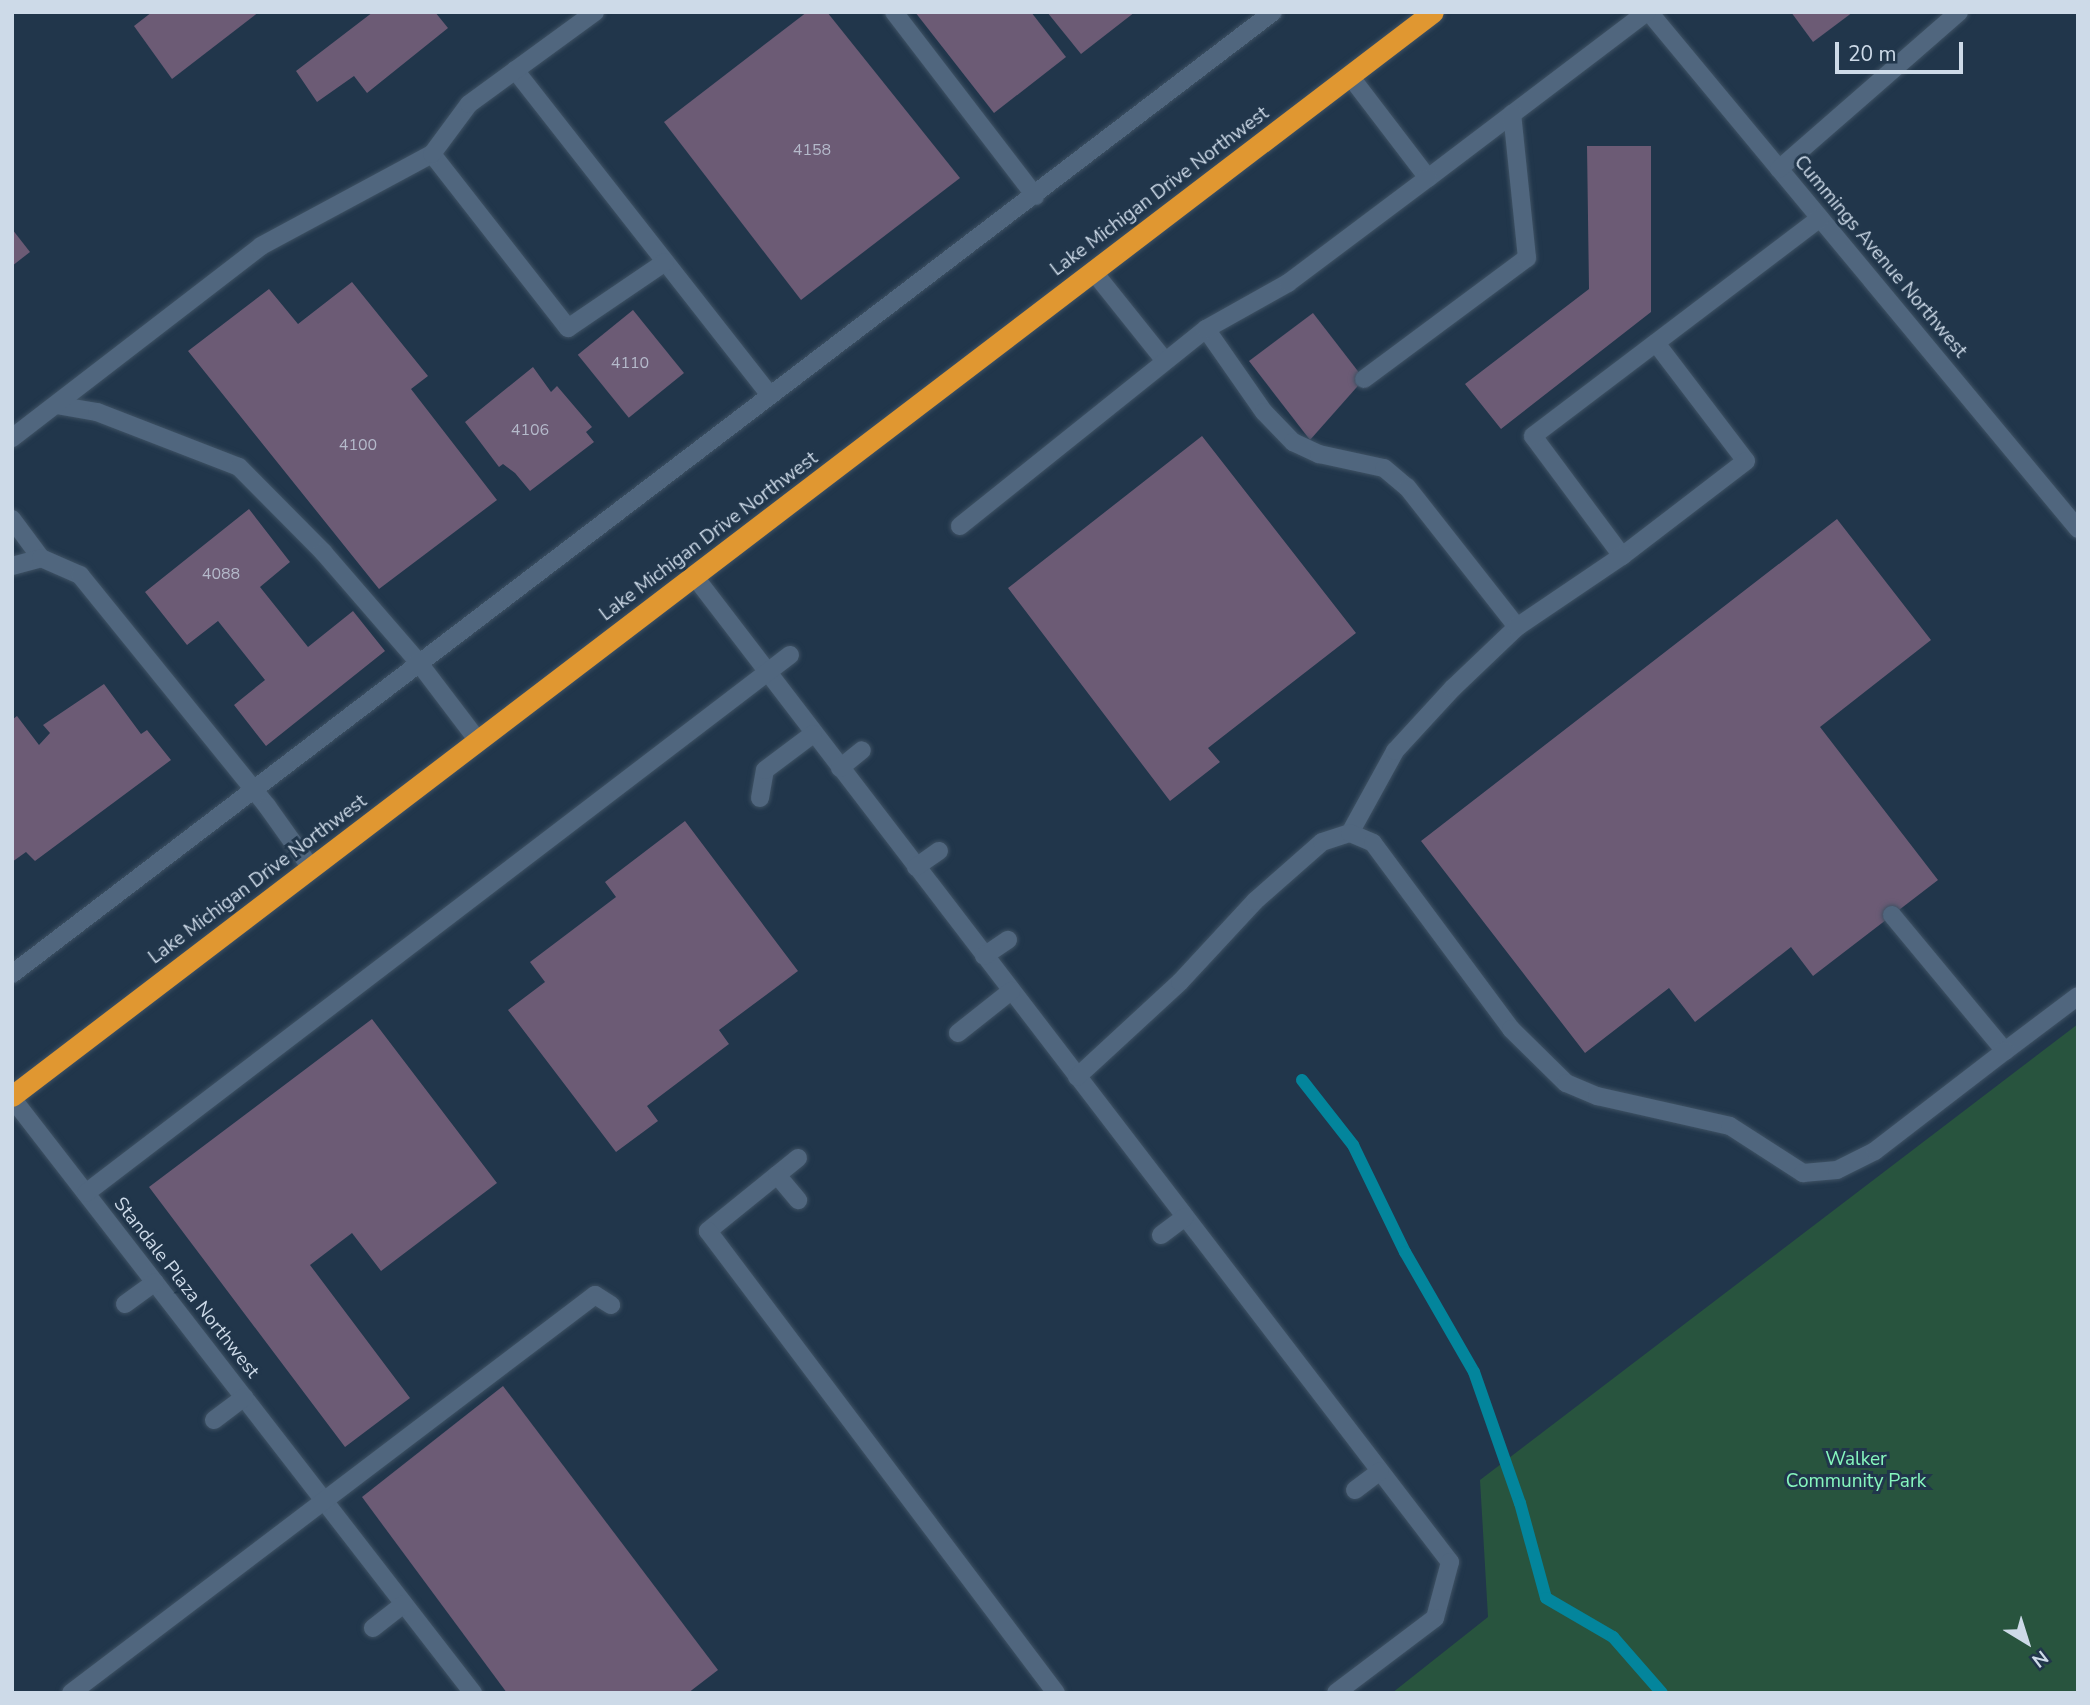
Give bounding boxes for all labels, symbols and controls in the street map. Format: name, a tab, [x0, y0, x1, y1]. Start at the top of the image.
scale bar	[1838, 28, 1966, 72]
text: 20 m	[1848, 40, 1897, 68]
street label: Lake Michigan Drive Northwest	[1047, 103, 1273, 281]
house number: 4158	[793, 140, 831, 160]
street label: Cummings Avenue Northwest	[1789, 151, 1971, 363]
house number: 4110	[611, 353, 649, 373]
house number: 4106	[511, 420, 549, 440]
house number: 4100	[339, 435, 377, 455]
street label: Lake Michigan Drive Northwest	[596, 448, 822, 626]
house number: 4088	[202, 564, 240, 584]
street label: Lake Michigan Drive Northwest	[145, 791, 371, 969]
street label: Standale Plaza Northwest	[108, 1193, 264, 1383]
park label: Walker Community Park	[1786, 1449, 1926, 1493]
north arrow	[1992, 1607, 2062, 1677]
text: N	[2026, 1644, 2054, 1673]

